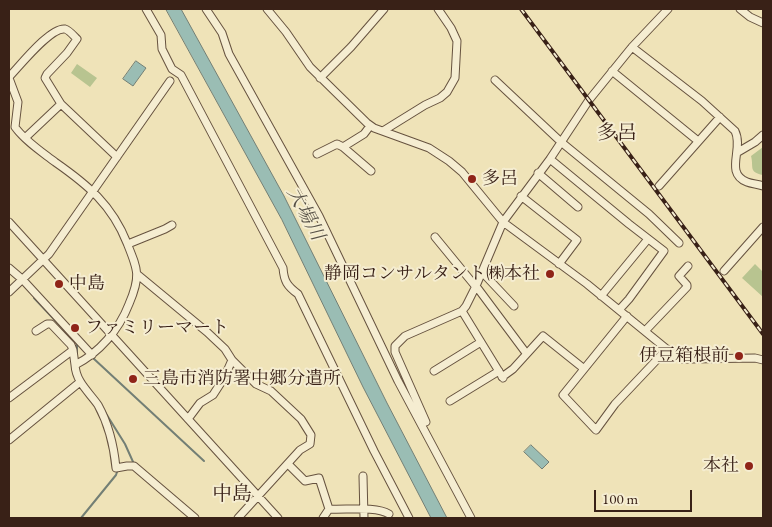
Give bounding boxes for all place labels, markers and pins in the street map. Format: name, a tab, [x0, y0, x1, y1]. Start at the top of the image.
place label: 多呂	[482, 168, 518, 190]
marker: 多呂	[466, 173, 478, 185]
place label: 静岡コンサルタント㈱本社	[324, 263, 540, 285]
marker: 静岡コンサルタント㈱本社	[544, 268, 556, 280]
place label: 中島	[69, 273, 105, 295]
marker: 中島	[53, 278, 65, 290]
place label: ファミリーマート	[85, 317, 229, 339]
marker: ファミリーマート	[69, 322, 81, 334]
place label: 伊豆箱根前	[639, 345, 729, 367]
marker: 伊豆箱根前	[733, 350, 745, 362]
place label: 三島市消防署中郷分遣所	[143, 368, 341, 390]
marker: 三島市消防署中郷分遣所	[127, 373, 139, 385]
place label: 本社	[703, 455, 739, 477]
marker: 本社	[743, 460, 755, 472]

